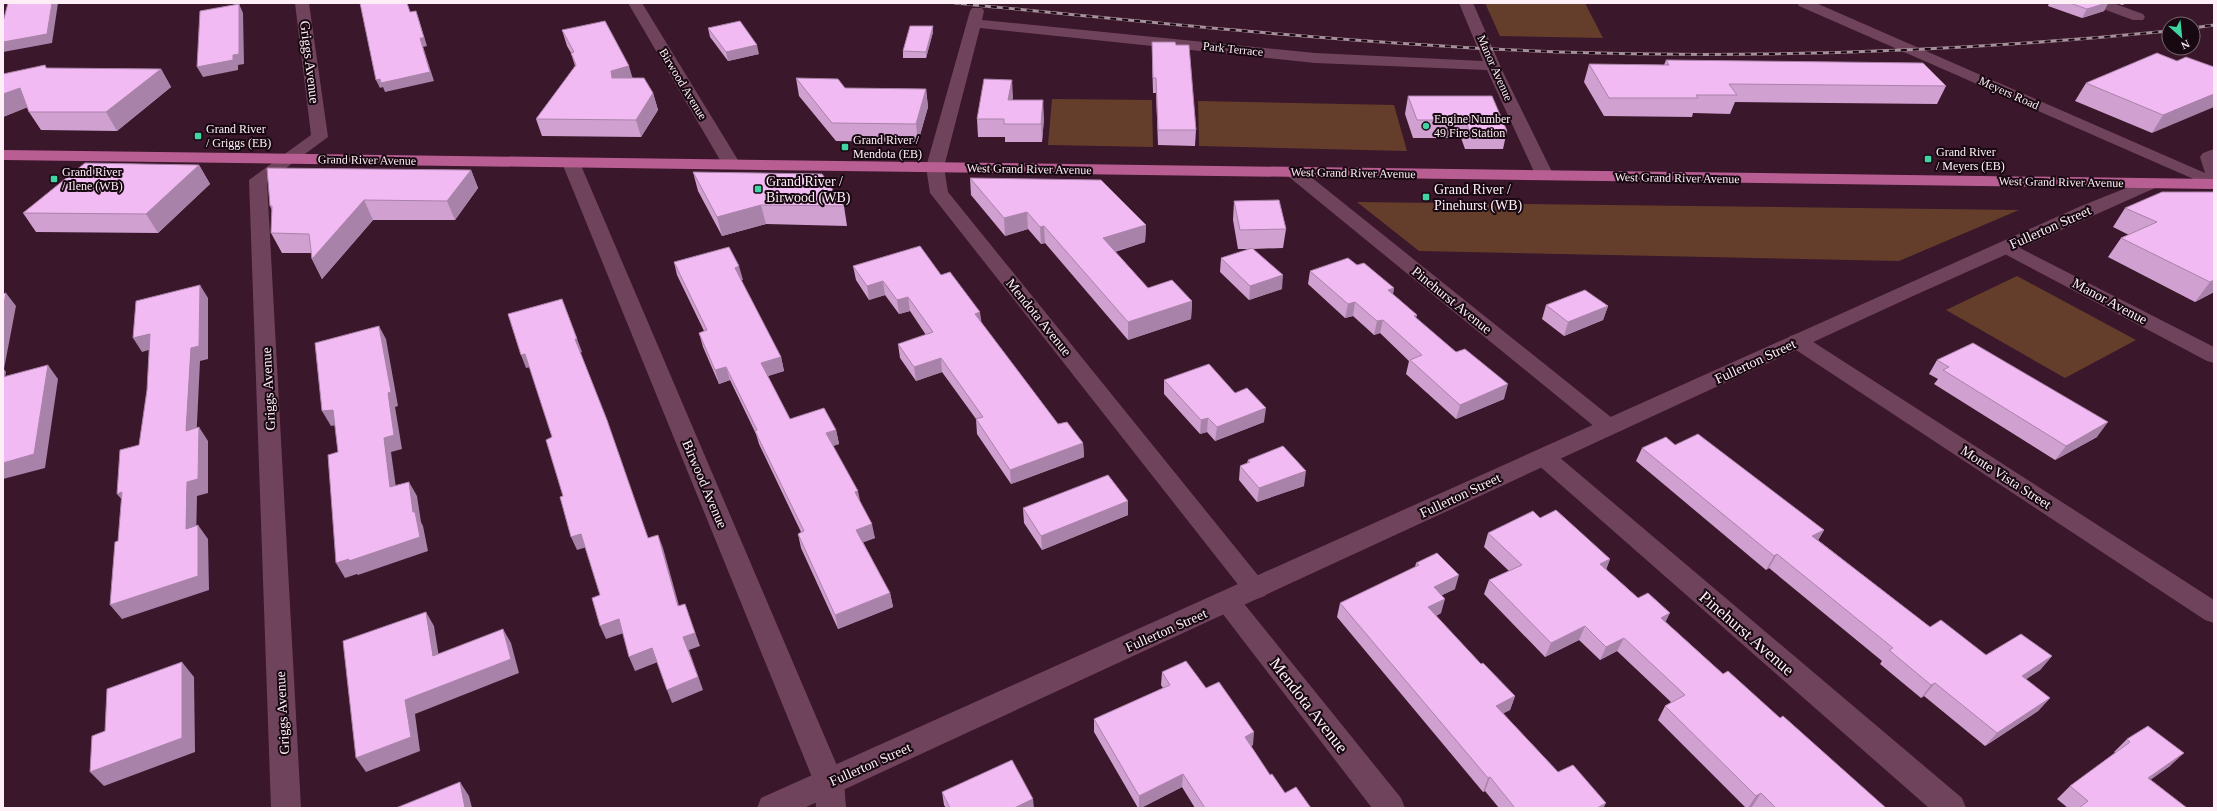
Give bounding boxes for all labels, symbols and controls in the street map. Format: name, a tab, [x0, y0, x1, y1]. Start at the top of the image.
north arrow	[2161, 16, 2201, 56]
street label: Griggs Avenue	[297, 20, 322, 104]
street label: Manor Avenue	[1474, 33, 1516, 103]
text: N	[2179, 38, 2192, 52]
street label: Park Terrace	[1202, 39, 1264, 59]
street label: Birwood Avenue	[656, 46, 710, 122]
street label: Meyers Road	[1977, 74, 2041, 112]
place label: Engine Number 49 Fire Station	[1434, 112, 1510, 140]
marker: Engine Number 49 Fire Station	[1421, 121, 1431, 131]
place label: Grand River / Griggs (EB)	[206, 122, 271, 150]
marker: Grand River / Griggs (EB)	[193, 131, 203, 141]
place label: Grand River / Mendota (EB)	[853, 133, 922, 161]
marker: Grand River / Mendota (EB)	[840, 142, 850, 152]
place label: Grand River / Meyers (EB)	[1936, 145, 2005, 173]
street label: Grand River Avenue	[318, 152, 416, 168]
marker: Grand River / Meyers (EB)	[1923, 154, 1933, 164]
street label: West Grand River Avenue	[966, 161, 1092, 177]
place label: Grand River / Ilene (WB)	[62, 165, 123, 193]
street label: West Grand River Avenue	[1290, 165, 1416, 181]
street label: West Grand River Avenue	[1614, 170, 1740, 186]
marker: Grand River / Ilene (WB)	[49, 174, 59, 184]
place label: Grand River / Birwood (WB)	[766, 174, 851, 206]
street label: West Grand River Avenue	[1998, 174, 2124, 190]
place label: Grand River / Pinehurst (WB)	[1434, 182, 1523, 214]
marker: Grand River / Birwood (WB)	[753, 184, 763, 194]
marker: Grand River / Pinehurst (WB)	[1421, 192, 1431, 202]
street label: Fullerton Street	[2007, 203, 2093, 252]
street label: Pinehurst Avenue	[1409, 264, 1495, 337]
street label: Manor Avenue	[2070, 275, 2150, 327]
street label: Mendota Avenue	[1003, 276, 1074, 359]
street label: Fullerton Street	[1712, 336, 1798, 387]
street label: Griggs Avenue	[259, 347, 278, 431]
street label: Birwood Avenue	[679, 438, 730, 530]
street label: Monte Vista Street	[1958, 443, 2054, 512]
street label: Fullerton Street	[1417, 470, 1503, 521]
street label: Pinehurst Avenue	[1695, 587, 1798, 680]
street label: Fullerton Street	[1123, 606, 1209, 655]
street label: Mendota Avenue	[1266, 654, 1352, 757]
street label: Griggs Avenue	[273, 671, 292, 755]
street label: Fullerton Street	[827, 740, 913, 789]

